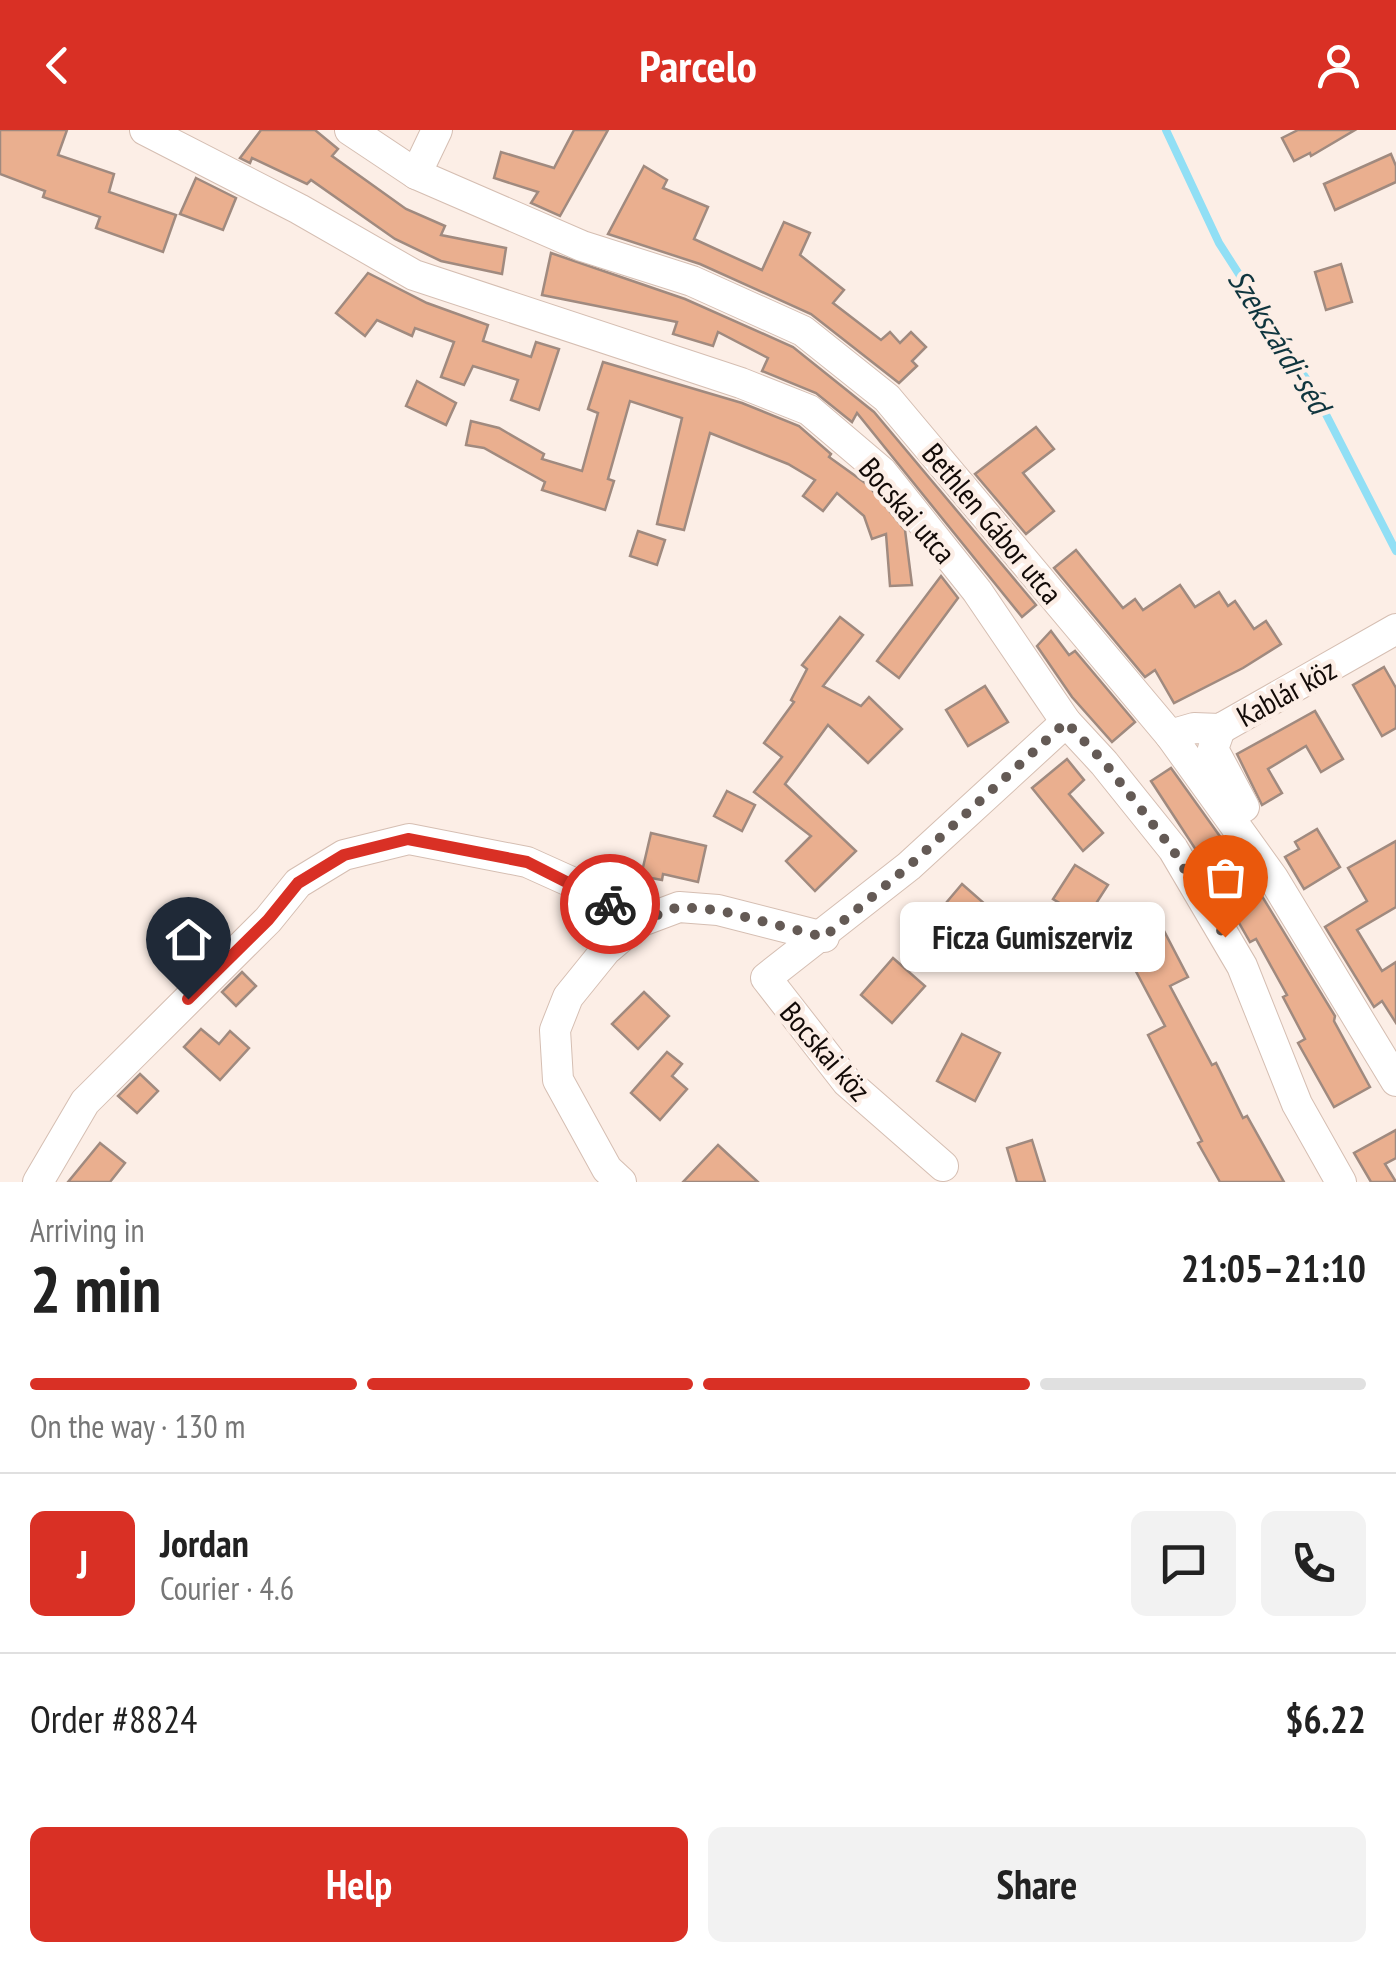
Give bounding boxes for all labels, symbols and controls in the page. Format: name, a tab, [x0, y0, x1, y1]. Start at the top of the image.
text: Parcelo	[639, 36, 757, 94]
icon: back	[30, 38, 85, 93]
icon: person	[1311, 38, 1366, 93]
water label: Szekszárdi-séd	[1219, 261, 1343, 424]
street label: Bethlen Gábor utca	[914, 435, 1072, 611]
street label: Bocskai utca	[851, 449, 965, 571]
street label: Kablár köz	[1230, 649, 1342, 735]
pin	[1183, 835, 1268, 938]
icon: bag	[1198, 850, 1253, 905]
courier	[560, 854, 660, 954]
icon: bike	[583, 877, 638, 932]
pin	[146, 897, 231, 1000]
callout: Ficza Gumiszerviz	[900, 902, 1165, 972]
icon: home	[161, 912, 216, 967]
text: Ficza Gumiszerviz	[932, 916, 1133, 958]
street label: Bocskai köz	[772, 993, 880, 1109]
text: Arriving in	[30, 1209, 145, 1251]
text: 21:05–21:10	[1181, 1243, 1366, 1292]
text: 2 min	[30, 1246, 161, 1330]
text: On the way · 130 m	[30, 1405, 245, 1447]
button: chat	[1131, 1511, 1236, 1616]
button: phone	[1261, 1511, 1366, 1616]
text: Jordan	[160, 1518, 249, 1567]
text: J	[77, 1539, 88, 1588]
text: Courier · 4.6	[160, 1567, 294, 1609]
text: Order #8824	[30, 1694, 197, 1743]
text: $6.22	[1285, 1694, 1366, 1743]
button: Help	[30, 1827, 688, 1942]
button: Share	[708, 1827, 1366, 1942]

